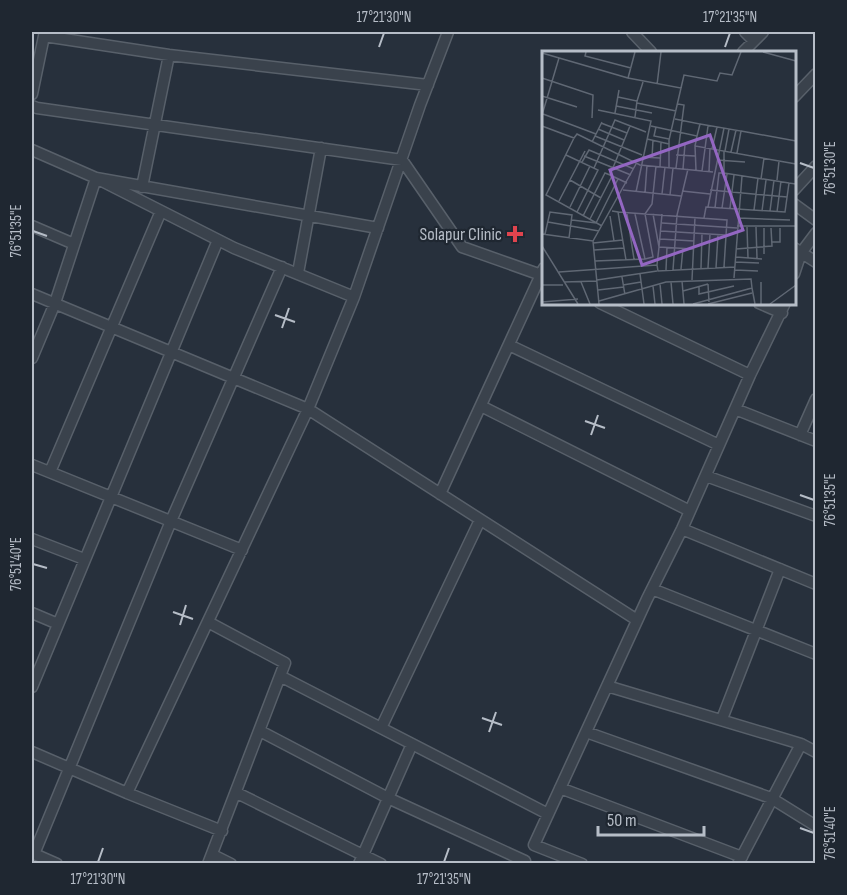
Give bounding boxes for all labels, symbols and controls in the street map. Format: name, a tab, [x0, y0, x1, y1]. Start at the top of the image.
text: 17°21'30"N	[357, 8, 411, 27]
text: 17°21'35"N	[703, 8, 757, 27]
inset map	[542, 51, 796, 304]
text: 76°51'30"E	[821, 141, 840, 195]
text: 76°51'35"E	[7, 204, 26, 258]
place label: Solapur Clinic	[419, 224, 502, 245]
marker: Solapur Clinic	[506, 225, 524, 243]
text: 76°51'35"E	[821, 473, 840, 527]
text: 76°51'40"E	[7, 537, 26, 591]
scale bar	[598, 799, 704, 837]
text: 76°51'40"E	[821, 806, 840, 860]
text: 50 m	[607, 810, 637, 831]
text: 17°21'30"N	[71, 870, 125, 889]
text: 17°21'35"N	[417, 870, 471, 889]

